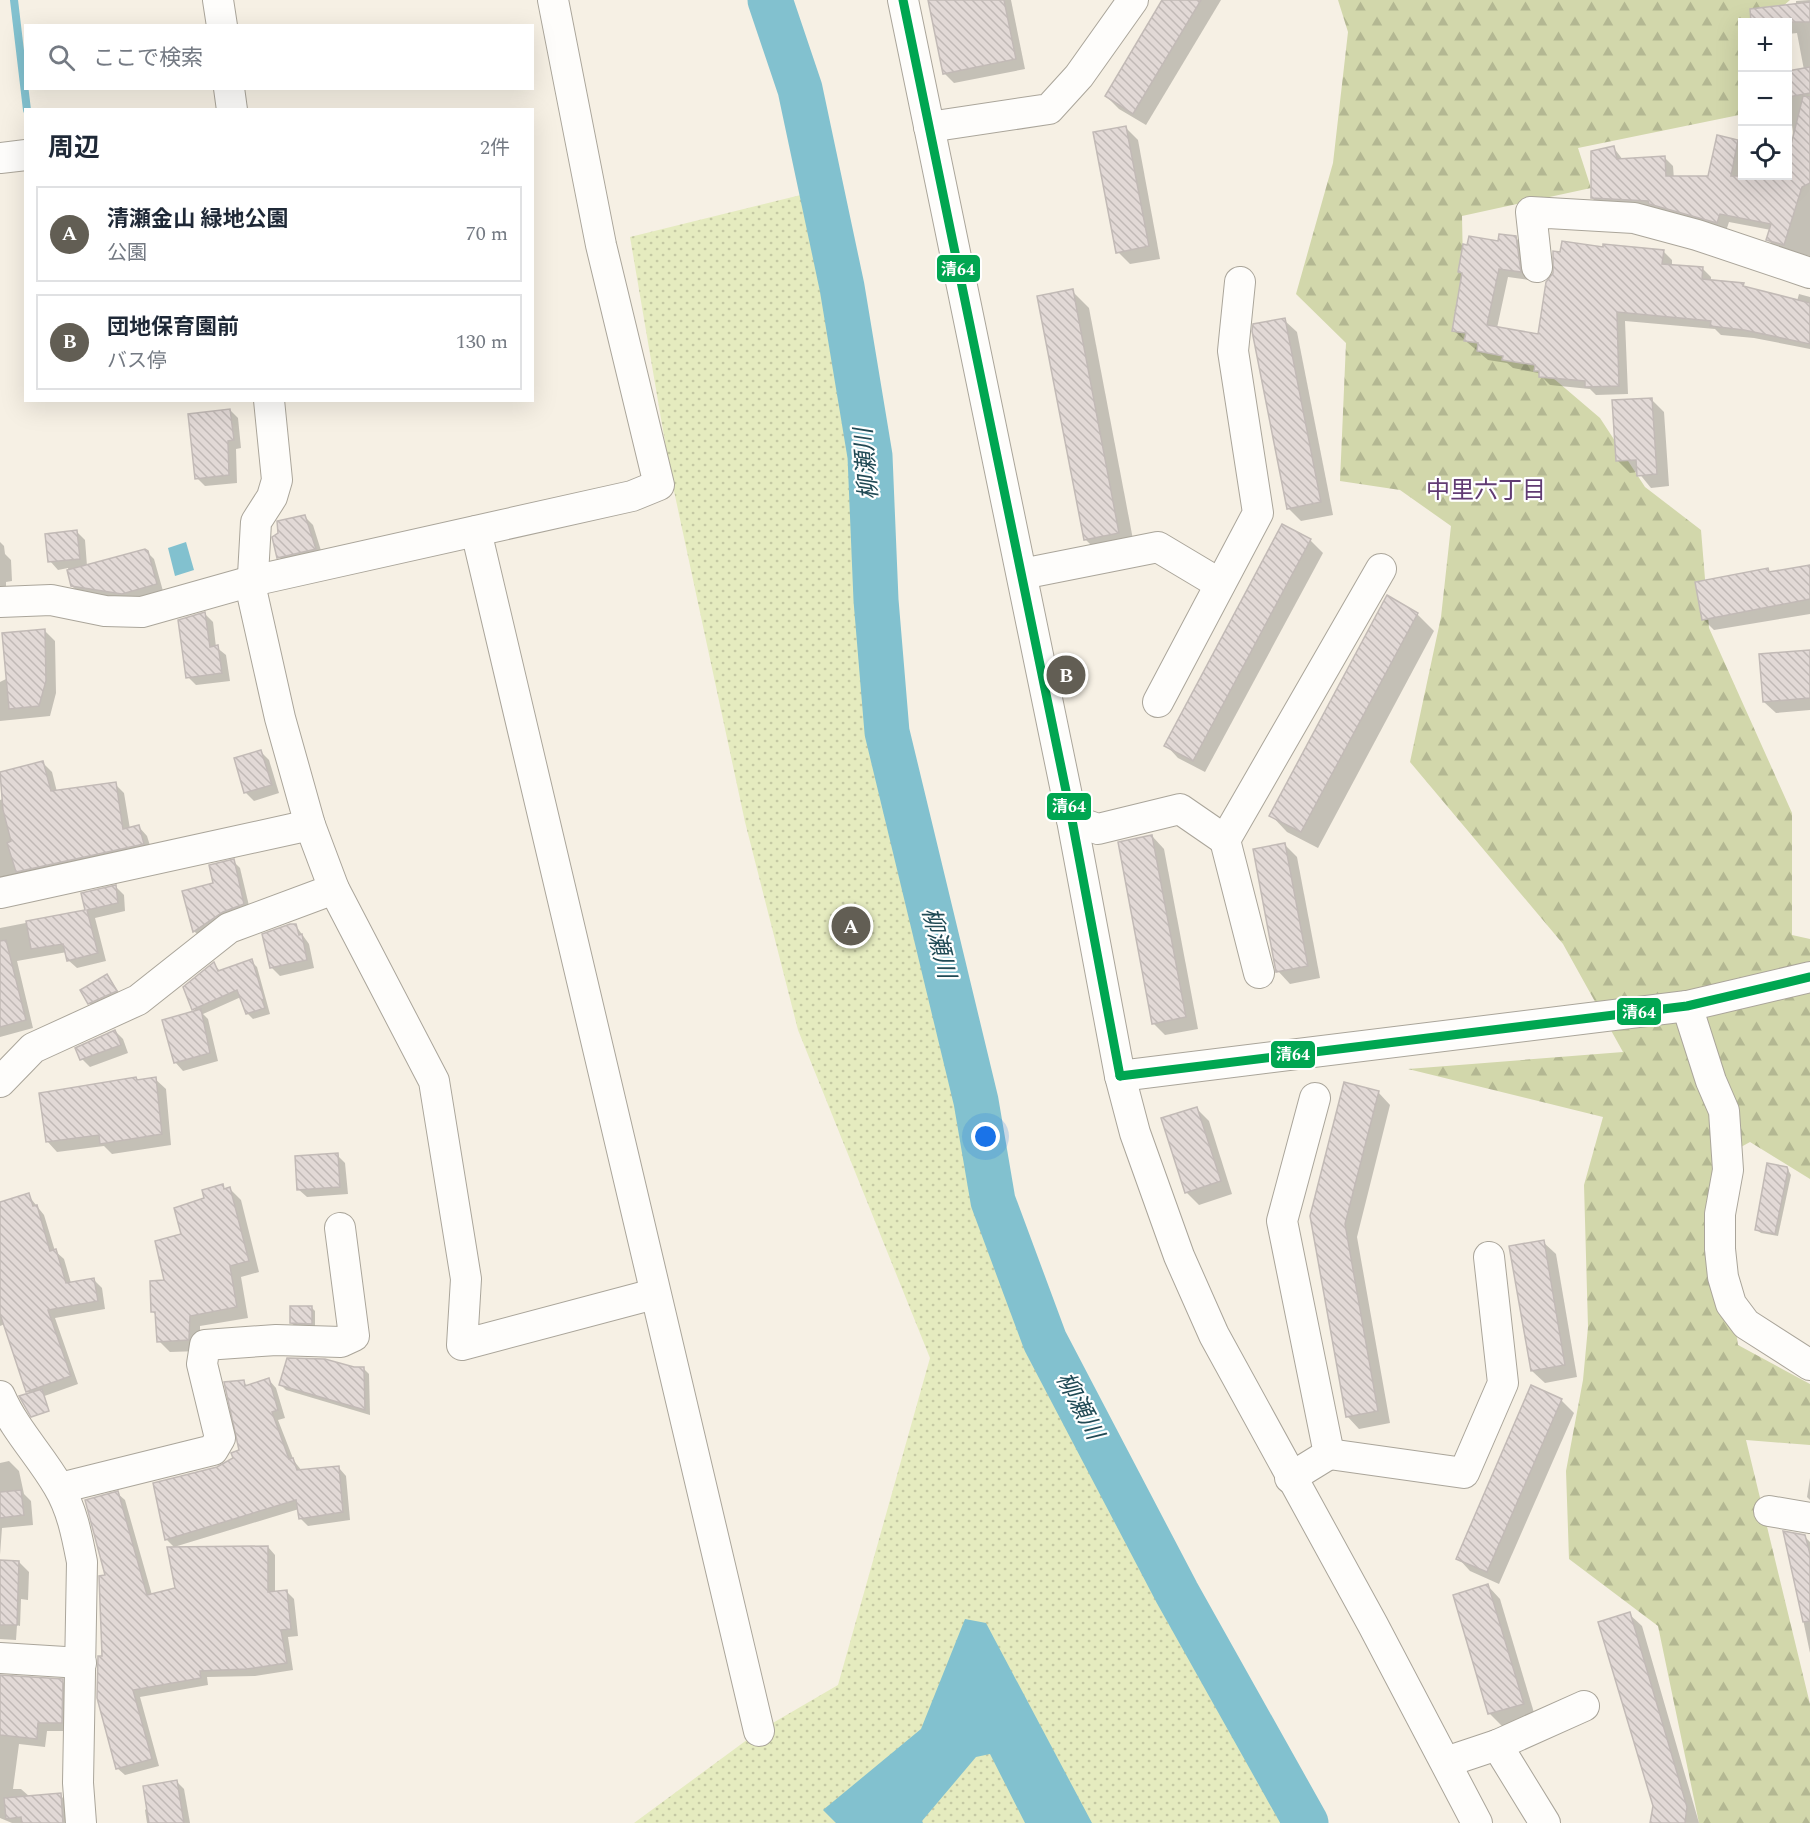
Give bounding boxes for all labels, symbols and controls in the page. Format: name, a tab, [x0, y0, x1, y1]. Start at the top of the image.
map controls	[1738, 18, 1792, 180]
button: +	[1738, 18, 1792, 72]
search box	[24, 24, 534, 90]
icon: search	[45, 41, 78, 74]
text: ここで検索	[93, 42, 203, 75]
button: −	[1738, 72, 1792, 126]
button: locate	[1738, 126, 1792, 180]
text: 周辺	[48, 128, 100, 168]
text: 2件	[480, 133, 510, 163]
text: 清瀬金山 緑地公園	[107, 203, 289, 236]
text: A	[62, 219, 77, 249]
text: 70 m	[466, 219, 508, 249]
text: 公園	[107, 238, 147, 268]
line badge: 清64	[936, 254, 981, 283]
text: 清64	[941, 258, 975, 282]
text: 団地保育園前	[107, 311, 239, 344]
text: B	[62, 327, 77, 357]
text: 130 m	[456, 327, 508, 357]
text: バス停	[107, 346, 167, 376]
water label: 柳瀬川	[846, 424, 888, 501]
district label: 中里六丁目	[1426, 473, 1546, 509]
pin: B	[1046, 652, 1086, 698]
line badge: 清64	[1046, 792, 1092, 821]
text: 清64	[1052, 795, 1086, 819]
pin: A	[832, 904, 870, 948]
water label: 柳瀬川	[912, 904, 965, 985]
line badge: 清64	[1616, 997, 1662, 1026]
text: 清64	[1622, 1001, 1656, 1025]
line badge: 清64	[1270, 1040, 1316, 1069]
text: 清64	[1276, 1043, 1310, 1067]
your location	[971, 1122, 1000, 1151]
water label: 柳瀬川	[1046, 1366, 1113, 1449]

